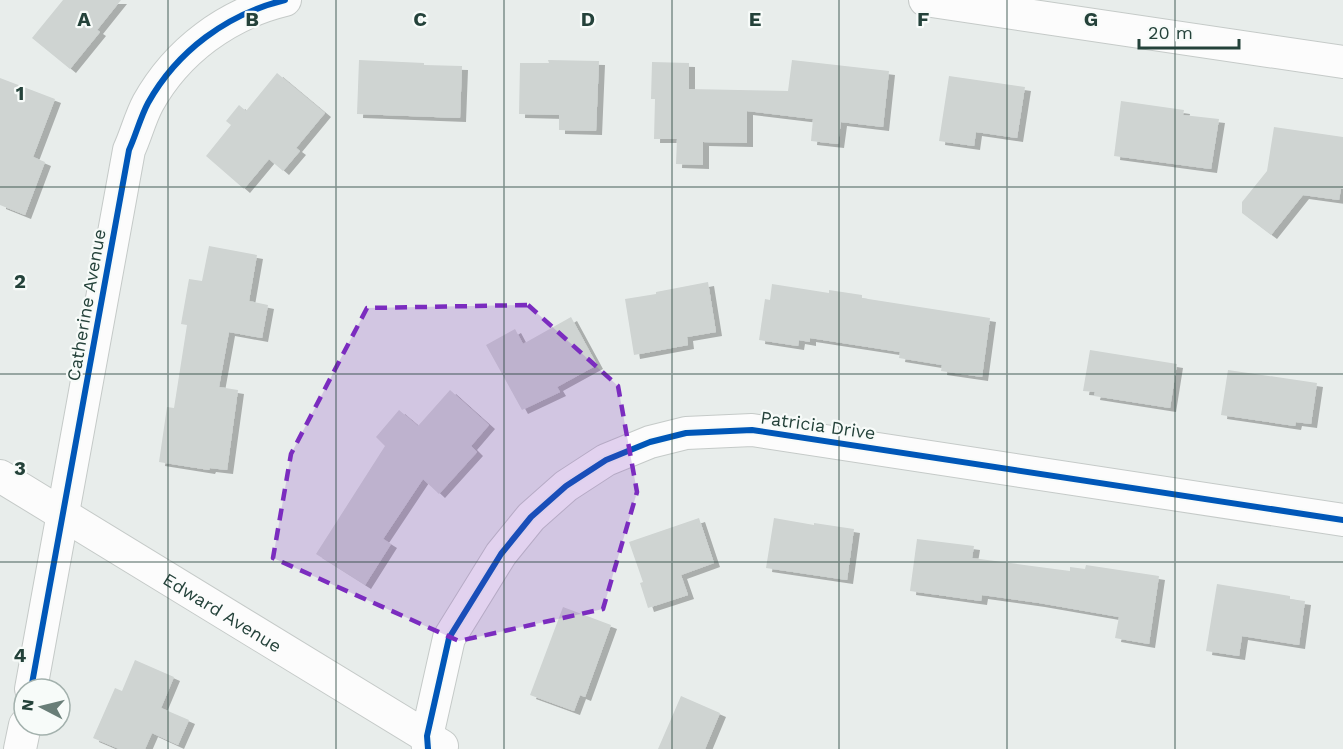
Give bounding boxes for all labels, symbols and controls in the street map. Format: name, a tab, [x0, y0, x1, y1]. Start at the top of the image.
text: A	[77, 7, 91, 31]
text: B	[245, 7, 259, 31]
text: C	[413, 7, 427, 31]
text: D	[581, 7, 595, 31]
text: E	[749, 7, 761, 31]
text: F	[917, 7, 929, 31]
text: G	[1084, 7, 1098, 31]
scale bar	[1139, 12, 1240, 50]
text: 20 m	[1148, 22, 1193, 43]
text: 1	[16, 81, 24, 105]
street label: Catherine Avenue	[62, 227, 110, 383]
text: 2	[14, 269, 26, 293]
street label: Patricia Drive	[759, 407, 877, 443]
text: 3	[14, 456, 26, 480]
street label: Edward Avenue	[160, 568, 286, 656]
text: 4	[14, 643, 27, 667]
north arrow	[12, 677, 72, 737]
text: N	[17, 698, 38, 712]

